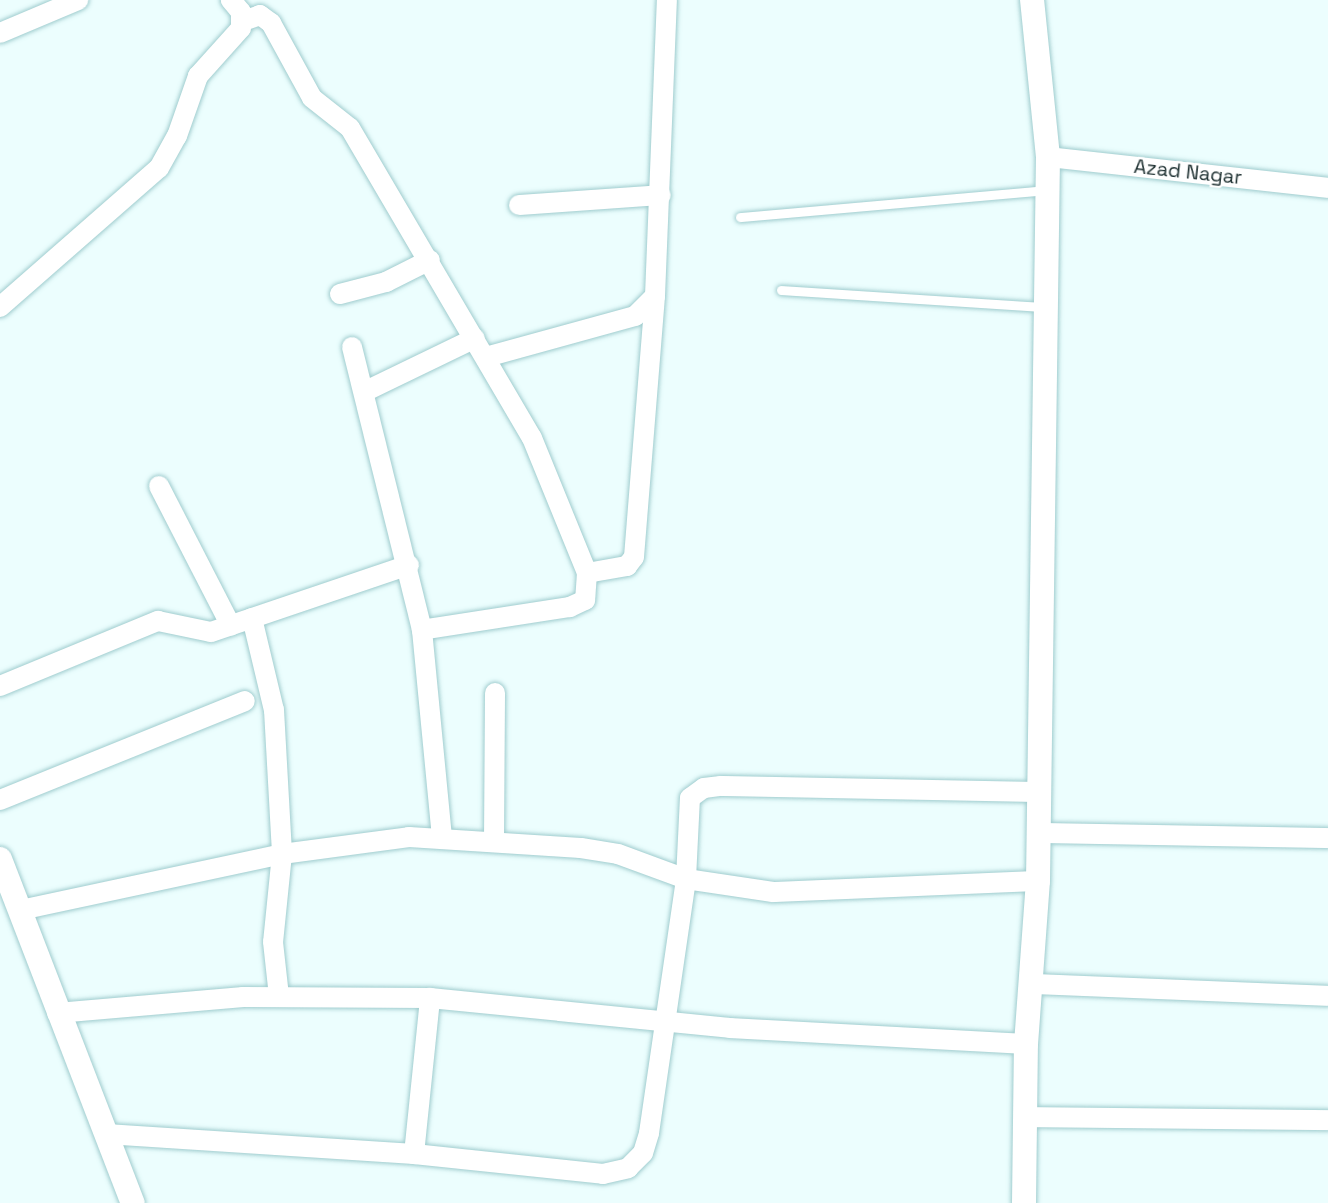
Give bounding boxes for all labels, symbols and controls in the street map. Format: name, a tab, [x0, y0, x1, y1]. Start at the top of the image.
street label: Azad Nagar	[1133, 154, 1243, 190]

